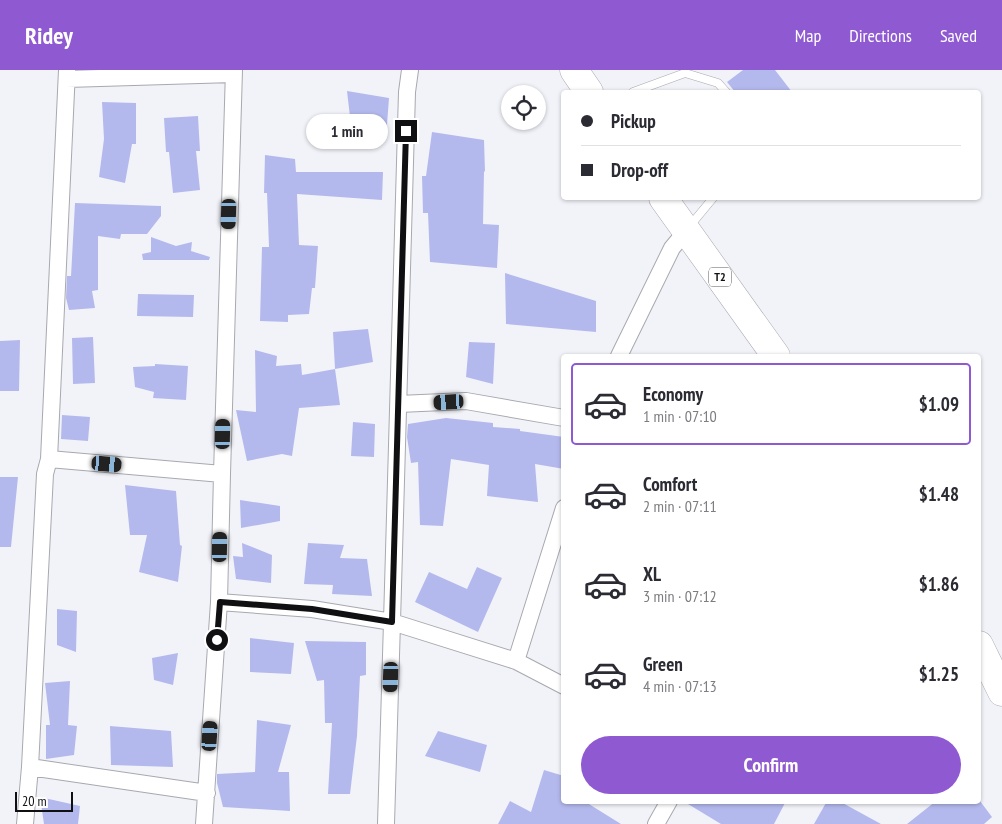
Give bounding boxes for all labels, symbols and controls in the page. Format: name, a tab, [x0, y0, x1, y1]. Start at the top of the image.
text: Ridey	[25, 20, 73, 51]
text: Map	[795, 24, 821, 47]
text: Directions	[849, 24, 912, 47]
text: Saved	[940, 24, 977, 47]
map controls	[501, 85, 546, 130]
button: locate	[501, 85, 546, 130]
text: Pickup	[611, 109, 656, 133]
callout: 1 min	[306, 114, 388, 148]
route end	[395, 120, 417, 142]
text: 1 min	[331, 121, 363, 141]
text: Drop-off	[611, 158, 668, 182]
car	[220, 199, 237, 229]
road number: T2	[709, 268, 731, 286]
icon: car	[583, 382, 628, 427]
text: Economy	[643, 382, 703, 406]
text: $1.09	[919, 392, 959, 416]
car	[433, 394, 464, 410]
text: 1 min · 07:10	[643, 406, 717, 426]
car	[215, 419, 230, 449]
car	[91, 455, 122, 473]
icon: car	[583, 472, 628, 517]
text: Comfort	[643, 472, 697, 496]
text: $1.48	[919, 482, 959, 506]
text: 2 min · 07:11	[643, 496, 717, 516]
car	[212, 532, 227, 562]
icon: car	[583, 562, 628, 607]
text: XL	[643, 562, 661, 586]
text: $1.86	[919, 572, 959, 596]
text: 3 min · 07:12	[643, 586, 717, 606]
route start	[206, 629, 228, 651]
icon: car	[583, 652, 628, 697]
text: Green	[643, 652, 683, 676]
car	[382, 662, 399, 692]
text: $1.25	[919, 662, 959, 686]
text: 4 min · 07:13	[643, 676, 717, 696]
car	[201, 721, 218, 751]
button: Confirm	[581, 736, 961, 794]
scale bar	[15, 789, 72, 812]
text: 20 m	[22, 792, 47, 810]

